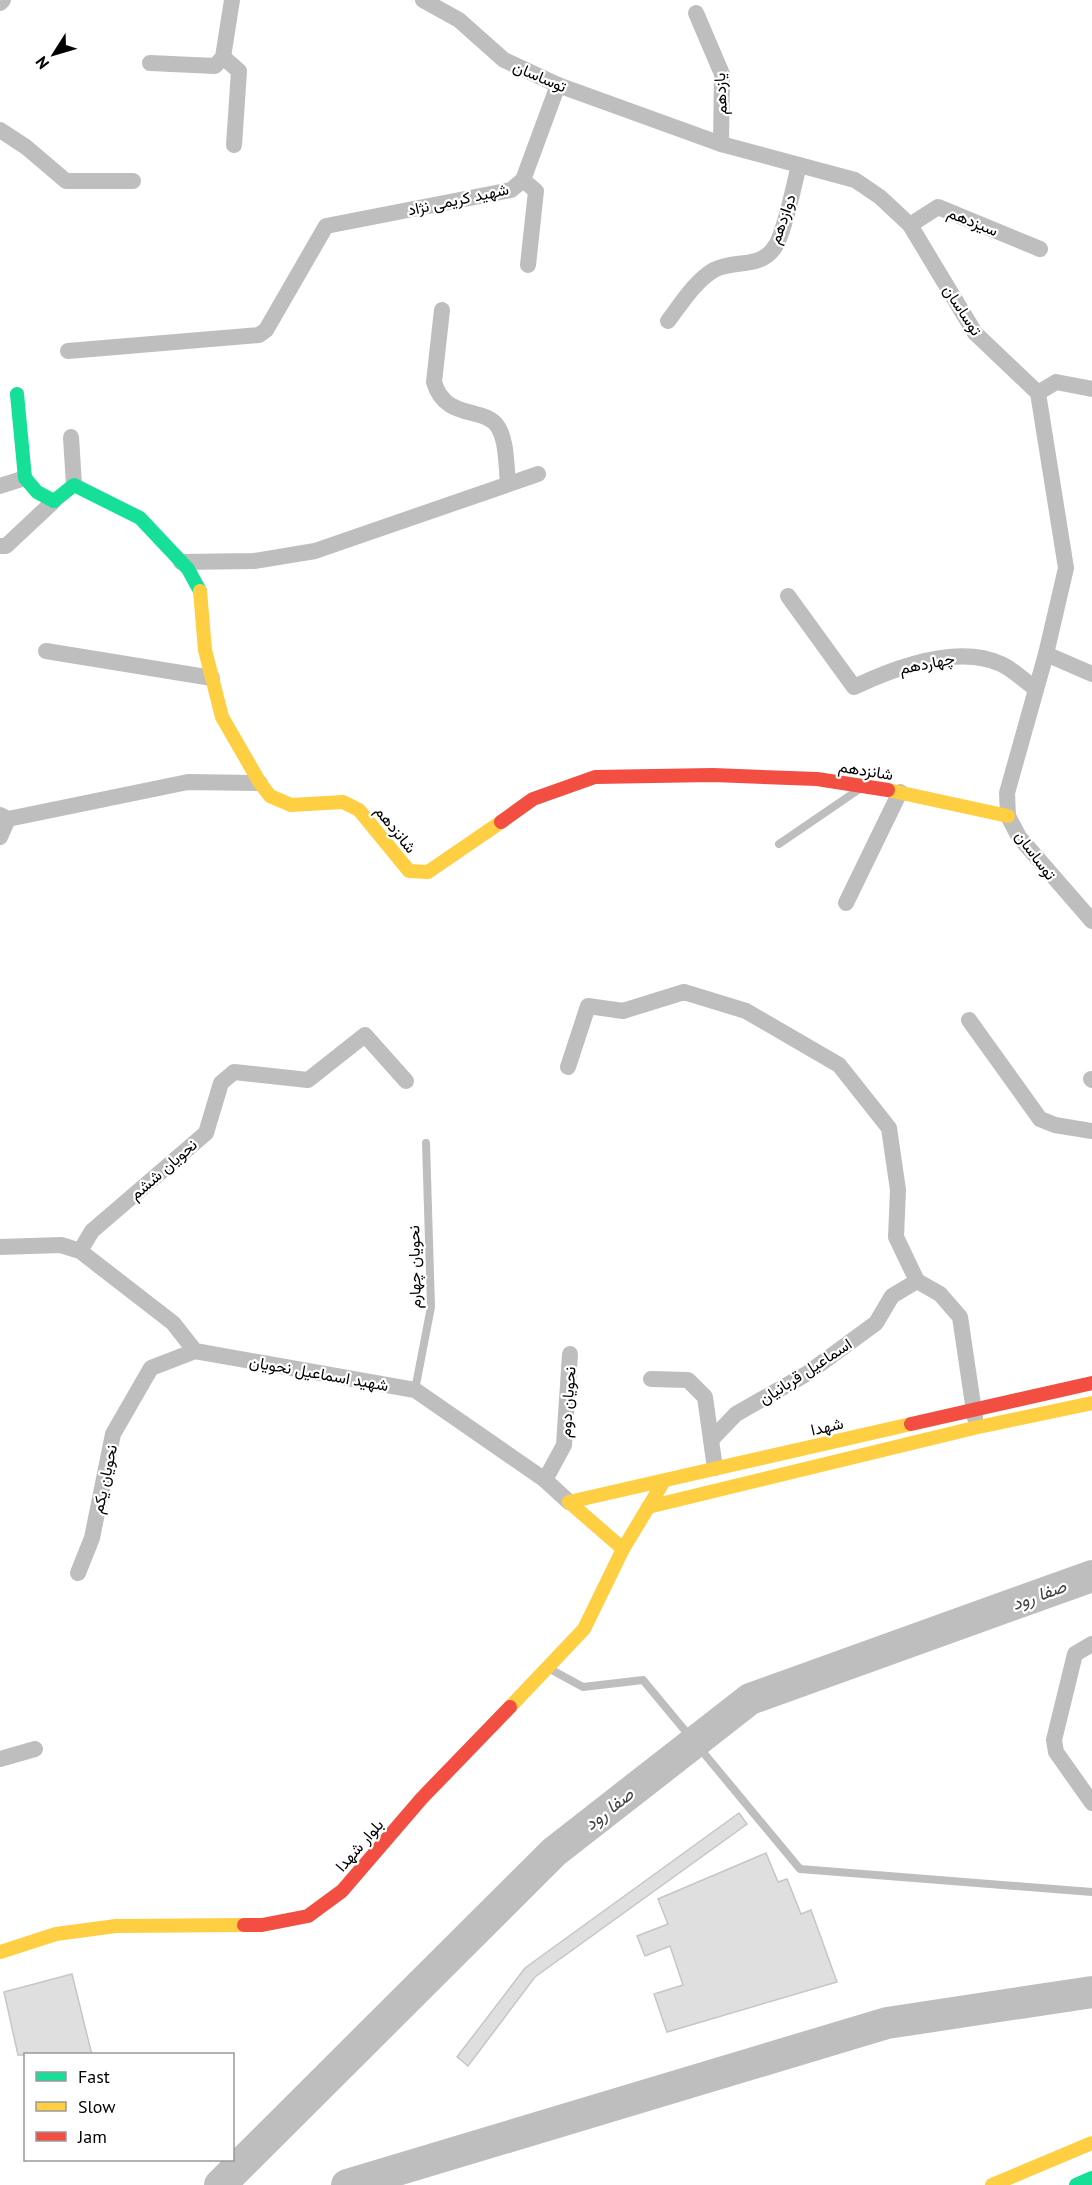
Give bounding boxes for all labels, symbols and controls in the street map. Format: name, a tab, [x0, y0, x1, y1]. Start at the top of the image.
north arrow	[24, 24, 84, 84]
text: N	[31, 53, 53, 73]
street label: توساسان	[510, 56, 570, 97]
street label: یازدهم	[709, 72, 732, 116]
street label: شهید کریمی نژاد	[406, 179, 511, 220]
street label: دوازدهم	[764, 191, 801, 247]
street label: سیزدهم	[944, 202, 1001, 241]
street label: توساسان	[938, 281, 987, 340]
street label: چهاردهم	[898, 648, 957, 680]
street label: شانزدهم	[837, 756, 895, 785]
street label: شانزدهم	[370, 801, 421, 857]
street label: توساسان	[1010, 826, 1061, 884]
street label: نحویان ششم	[125, 1134, 202, 1205]
street label: نحویان چهارم	[403, 1225, 427, 1309]
street label: اسماعیل قربانیان	[755, 1334, 856, 1409]
street label: شهید اسماعیل نحویان	[248, 1351, 390, 1396]
street label: نحویان دوم	[555, 1366, 580, 1438]
street label: شهدا	[809, 1413, 845, 1440]
street label: نحویان یکم	[87, 1443, 122, 1516]
water label: صفا رود	[1009, 1574, 1070, 1615]
water label: صفا رود	[580, 1782, 639, 1835]
street label: بلوار شهدا	[331, 1815, 388, 1876]
legend	[24, 2053, 234, 2161]
text: Fast	[78, 2065, 110, 2088]
text: Slow	[78, 2095, 116, 2118]
text: Jam	[77, 2125, 107, 2148]

